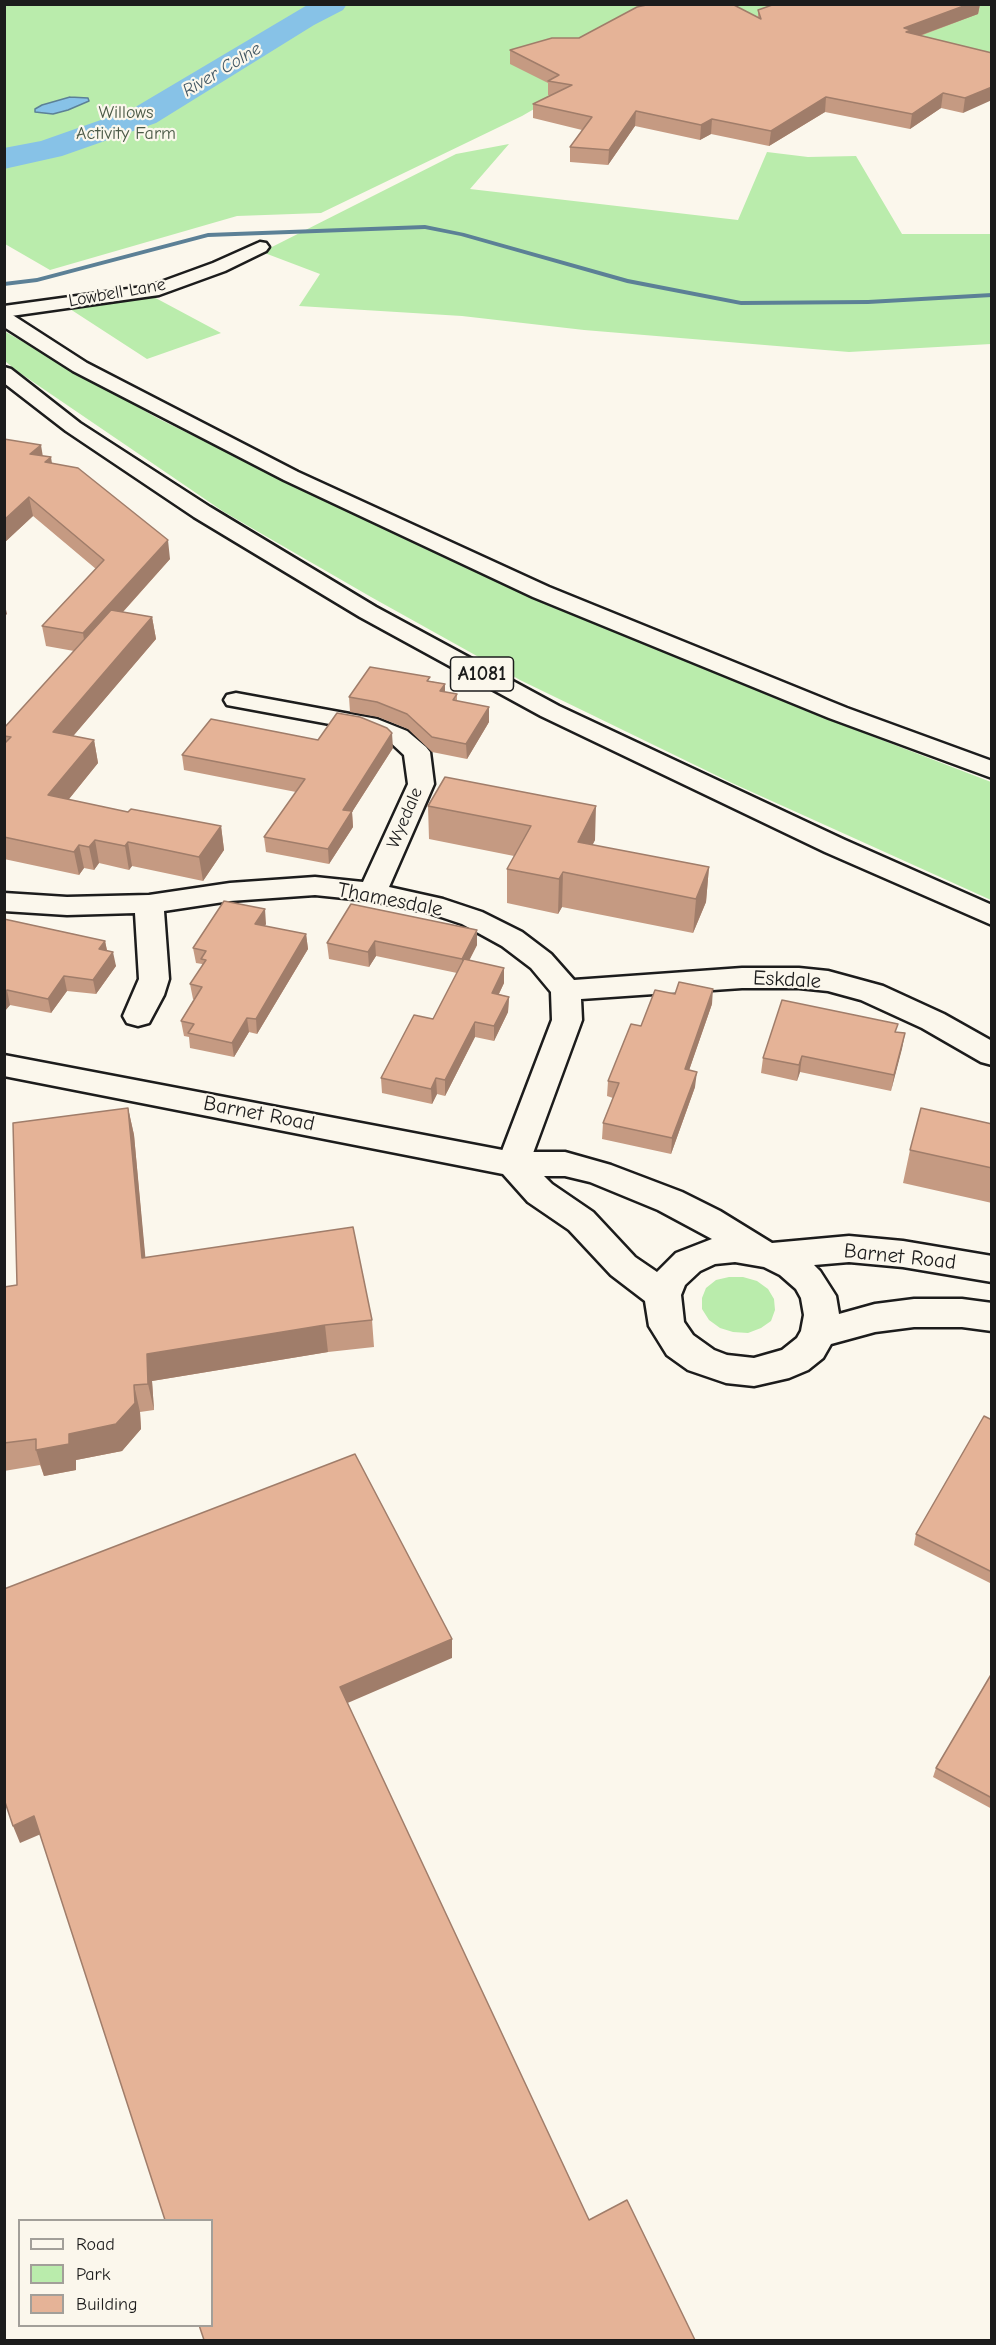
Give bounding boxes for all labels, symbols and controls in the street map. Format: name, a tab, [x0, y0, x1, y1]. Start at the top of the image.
water label: River Colne	[179, 38, 265, 102]
park label: Willows Activity Farm	[76, 102, 176, 144]
street label: Lowbell Lane	[67, 274, 167, 312]
road number: A1081	[450, 657, 514, 691]
street label: Wyedale	[383, 784, 427, 852]
street label: Thamesdale	[335, 877, 445, 923]
street label: Eskdale	[752, 966, 822, 994]
street label: Barnet Road	[201, 1091, 317, 1137]
street label: Barnet Road	[843, 1239, 957, 1275]
legend	[18, 2219, 213, 2327]
text: Road	[76, 2234, 115, 2255]
text: Park	[76, 2264, 110, 2285]
text: Building	[76, 2294, 138, 2315]

